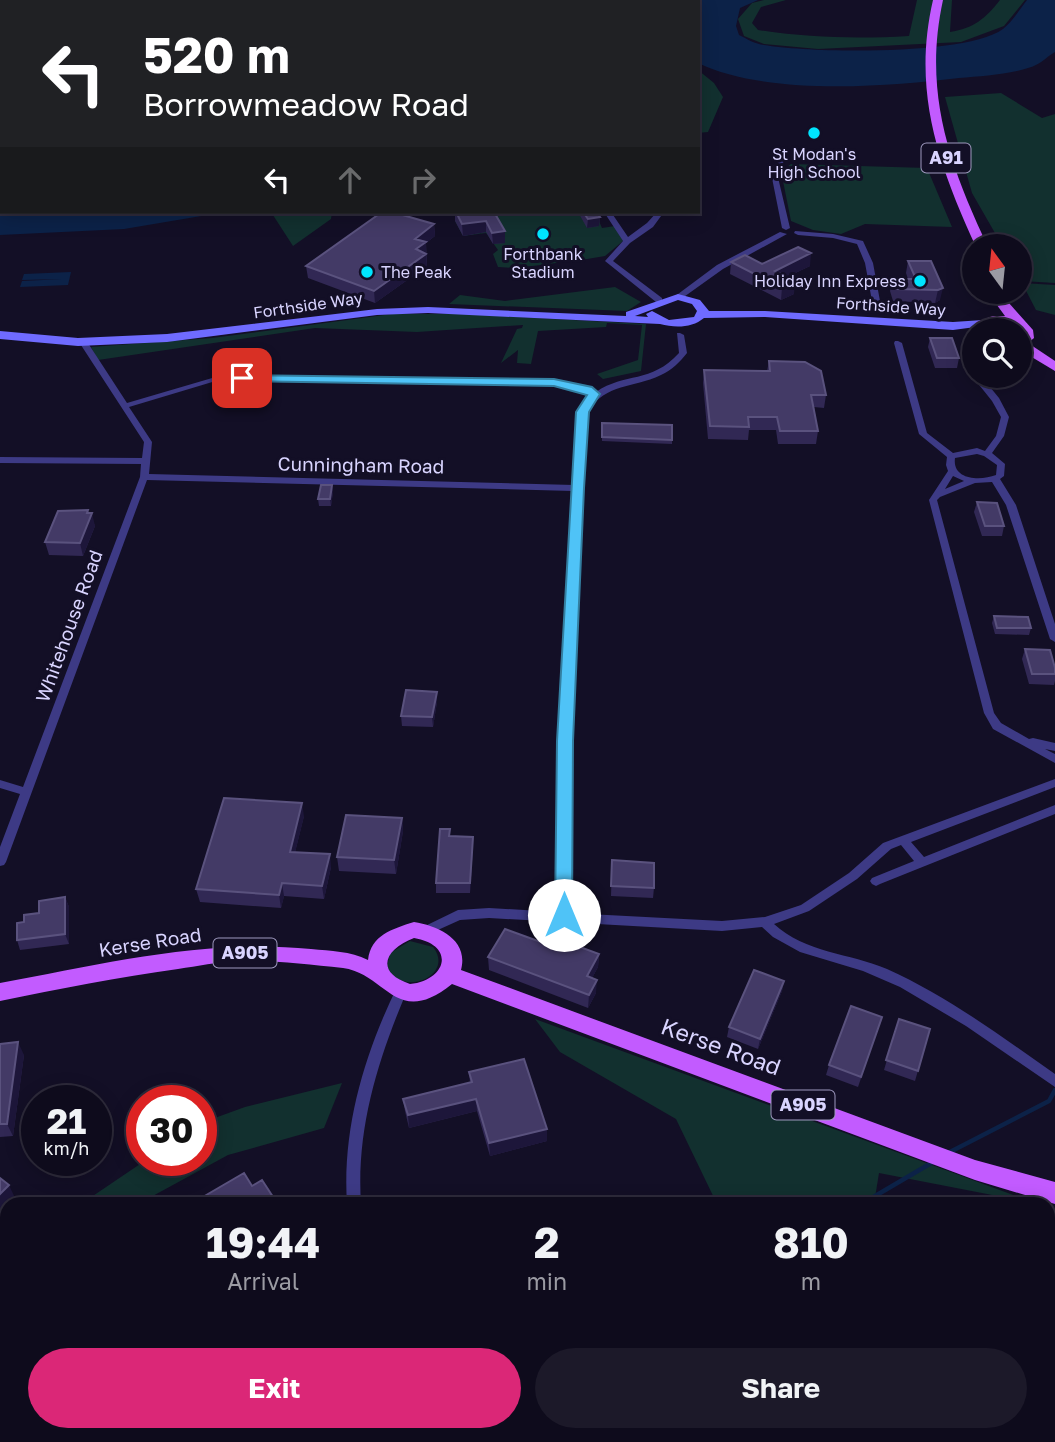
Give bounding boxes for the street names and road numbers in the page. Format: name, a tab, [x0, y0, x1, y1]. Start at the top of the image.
road number: A91	[922, 144, 970, 173]
street label: Forthside Way	[252, 287, 364, 323]
street label: Forthside Way	[835, 292, 947, 320]
street label: Cunningham Road	[277, 452, 445, 477]
street label: Whitehouse Road	[30, 546, 107, 705]
street label: Kerse Road	[97, 922, 203, 961]
road number: A905	[214, 938, 276, 968]
street label: Kerse Road	[658, 1011, 785, 1081]
road number: A905	[772, 1090, 834, 1120]

